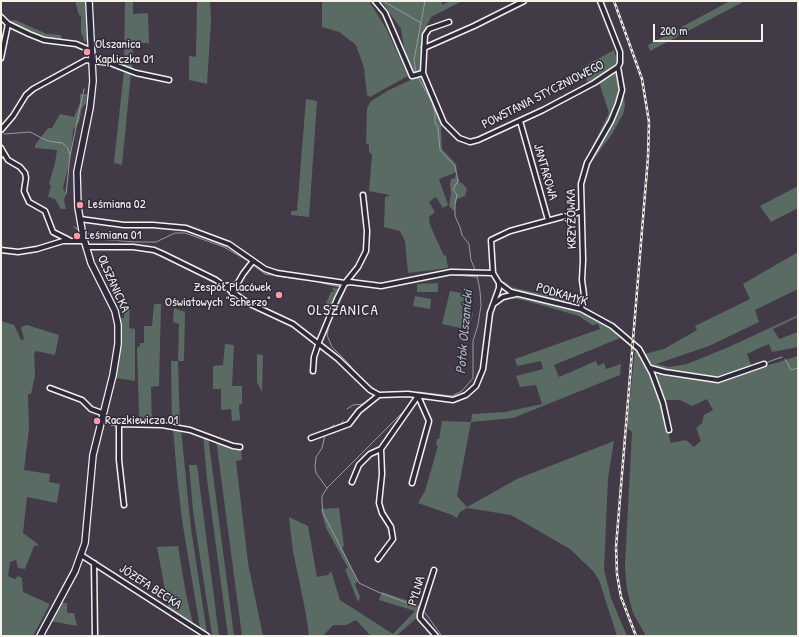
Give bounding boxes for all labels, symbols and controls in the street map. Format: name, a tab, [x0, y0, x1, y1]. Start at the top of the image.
scale bar	[655, 16, 765, 42]
text: 200 m	[660, 22, 687, 39]
place label: Olszanica Kapliczka 01	[95, 37, 153, 68]
marker: Olszanica Kapliczka 01	[82, 47, 92, 57]
street label: POWSTANIA STYCZNIOWEGO	[479, 57, 607, 133]
street label: JANTAROWA	[530, 142, 560, 202]
street label: KRZYŻÓWKA	[564, 189, 580, 249]
place label: Leśmiana 02	[88, 197, 146, 213]
marker: Leśmiana 02	[75, 200, 85, 210]
place label: Leśmiana 01	[85, 228, 141, 244]
marker: Leśmiana 01	[72, 231, 82, 241]
street label: OLSZANICKA	[93, 253, 133, 315]
place label: Zespół Placówek Oświatowych "Scherzo"	[165, 280, 271, 311]
street label: PODKAMYK	[534, 280, 590, 310]
water label: Potok Olszanicki	[453, 289, 477, 375]
marker: Zespół Placówek Oświatowych "Scherzo"	[274, 290, 284, 300]
district label: OLSZANICA	[307, 302, 379, 320]
place label: Raczkiewicza 01	[105, 413, 178, 429]
marker: Raczkiewicza 01	[92, 416, 102, 426]
street label: JÓZEFA BECKA	[116, 561, 184, 613]
street label: PYLNA	[405, 574, 429, 608]

